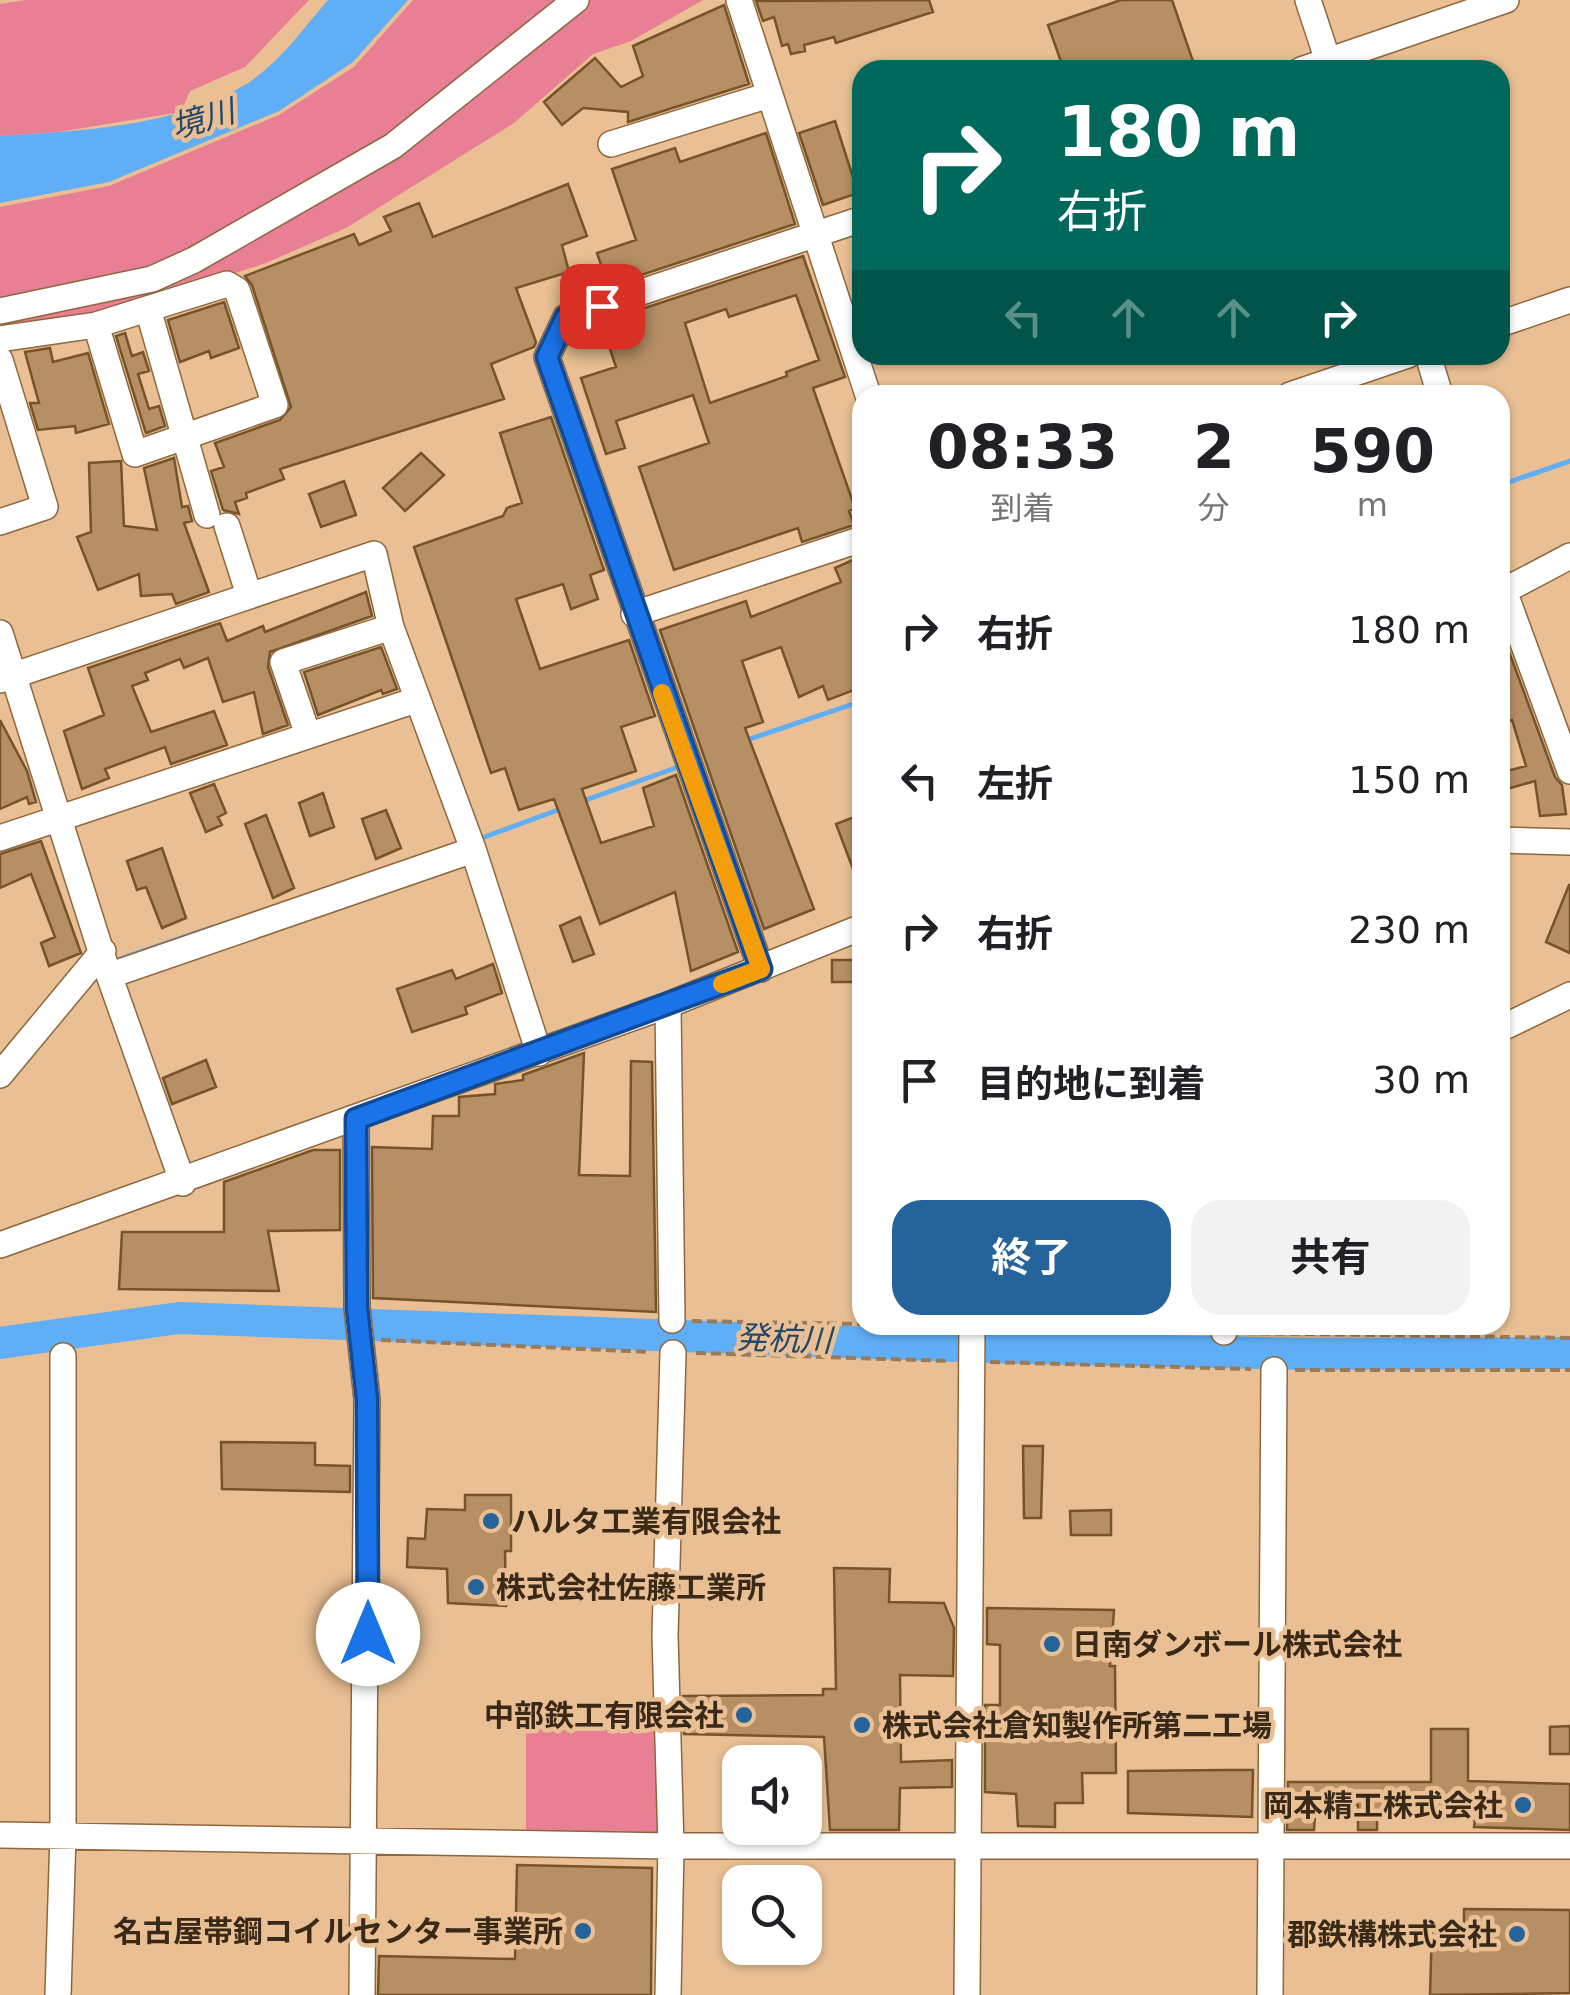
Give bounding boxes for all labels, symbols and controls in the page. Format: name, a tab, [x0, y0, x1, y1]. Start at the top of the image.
water label: 境川	[167, 91, 242, 146]
text: 180 m	[1057, 91, 1300, 173]
icon: right	[892, 100, 1022, 230]
text: 右折	[1057, 185, 1147, 238]
pin	[560, 264, 645, 349]
icon: arrive	[575, 279, 630, 334]
icon: left	[996, 290, 1051, 345]
icon: ahead	[1101, 290, 1156, 345]
icon: ahead	[1206, 290, 1261, 345]
icon: right	[1311, 290, 1366, 345]
text: 08:33	[927, 412, 1118, 482]
text: 2	[1193, 412, 1235, 482]
text: 590	[1310, 416, 1435, 486]
text: m	[1357, 486, 1388, 524]
text: 到着	[990, 489, 1055, 527]
text: 分	[1198, 489, 1230, 527]
icon: right	[892, 603, 947, 658]
text: 180 m	[1348, 608, 1470, 652]
text: 右折	[977, 612, 1053, 656]
icon: left	[892, 753, 947, 808]
text: 150 m	[1348, 758, 1470, 802]
text: 左折	[977, 762, 1053, 806]
icon: right	[892, 903, 947, 958]
text: 230 m	[1348, 908, 1470, 952]
text: 右折	[977, 912, 1053, 956]
icon: arrive	[892, 1053, 947, 1108]
text: 30 m	[1373, 1058, 1470, 1102]
text: 目的地に到着	[977, 1062, 1205, 1106]
button: 終了	[892, 1200, 1171, 1315]
button: 共有	[1191, 1200, 1470, 1315]
water label: 発杭川	[735, 1318, 836, 1360]
place label: ハルタ工業有限会社	[511, 1504, 781, 1539]
marker: ハルタ工業有限会社	[480, 1510, 502, 1532]
place label: 株式会社佐藤工業所	[496, 1570, 766, 1605]
marker: 株式会社佐藤工業所	[465, 1576, 487, 1598]
position arrow	[316, 1582, 420, 1686]
place label: 日南ダンボール株式会社	[1072, 1627, 1402, 1662]
marker: 日南ダンボール株式会社	[1041, 1633, 1063, 1655]
place label: 中部鉄工有限会社	[484, 1698, 724, 1733]
marker: 中部鉄工有限会社	[733, 1704, 755, 1726]
place label: 株式会社倉知製作所第二工場	[882, 1708, 1272, 1743]
marker: 株式会社倉知製作所第二工場	[851, 1714, 873, 1736]
map controls	[722, 1745, 822, 1965]
button: sound	[722, 1745, 822, 1845]
place label: 岡本精工株式会社	[1263, 1788, 1503, 1823]
marker: 岡本精工株式会社	[1512, 1794, 1534, 1816]
button: search	[722, 1865, 822, 1965]
place label: 名古屋帯鋼コイルセンター事業所	[113, 1914, 563, 1949]
place label: 郡鉄構株式会社	[1287, 1917, 1497, 1952]
marker: 名古屋帯鋼コイルセンター事業所	[572, 1920, 594, 1942]
marker: 郡鉄構株式会社	[1506, 1923, 1528, 1945]

